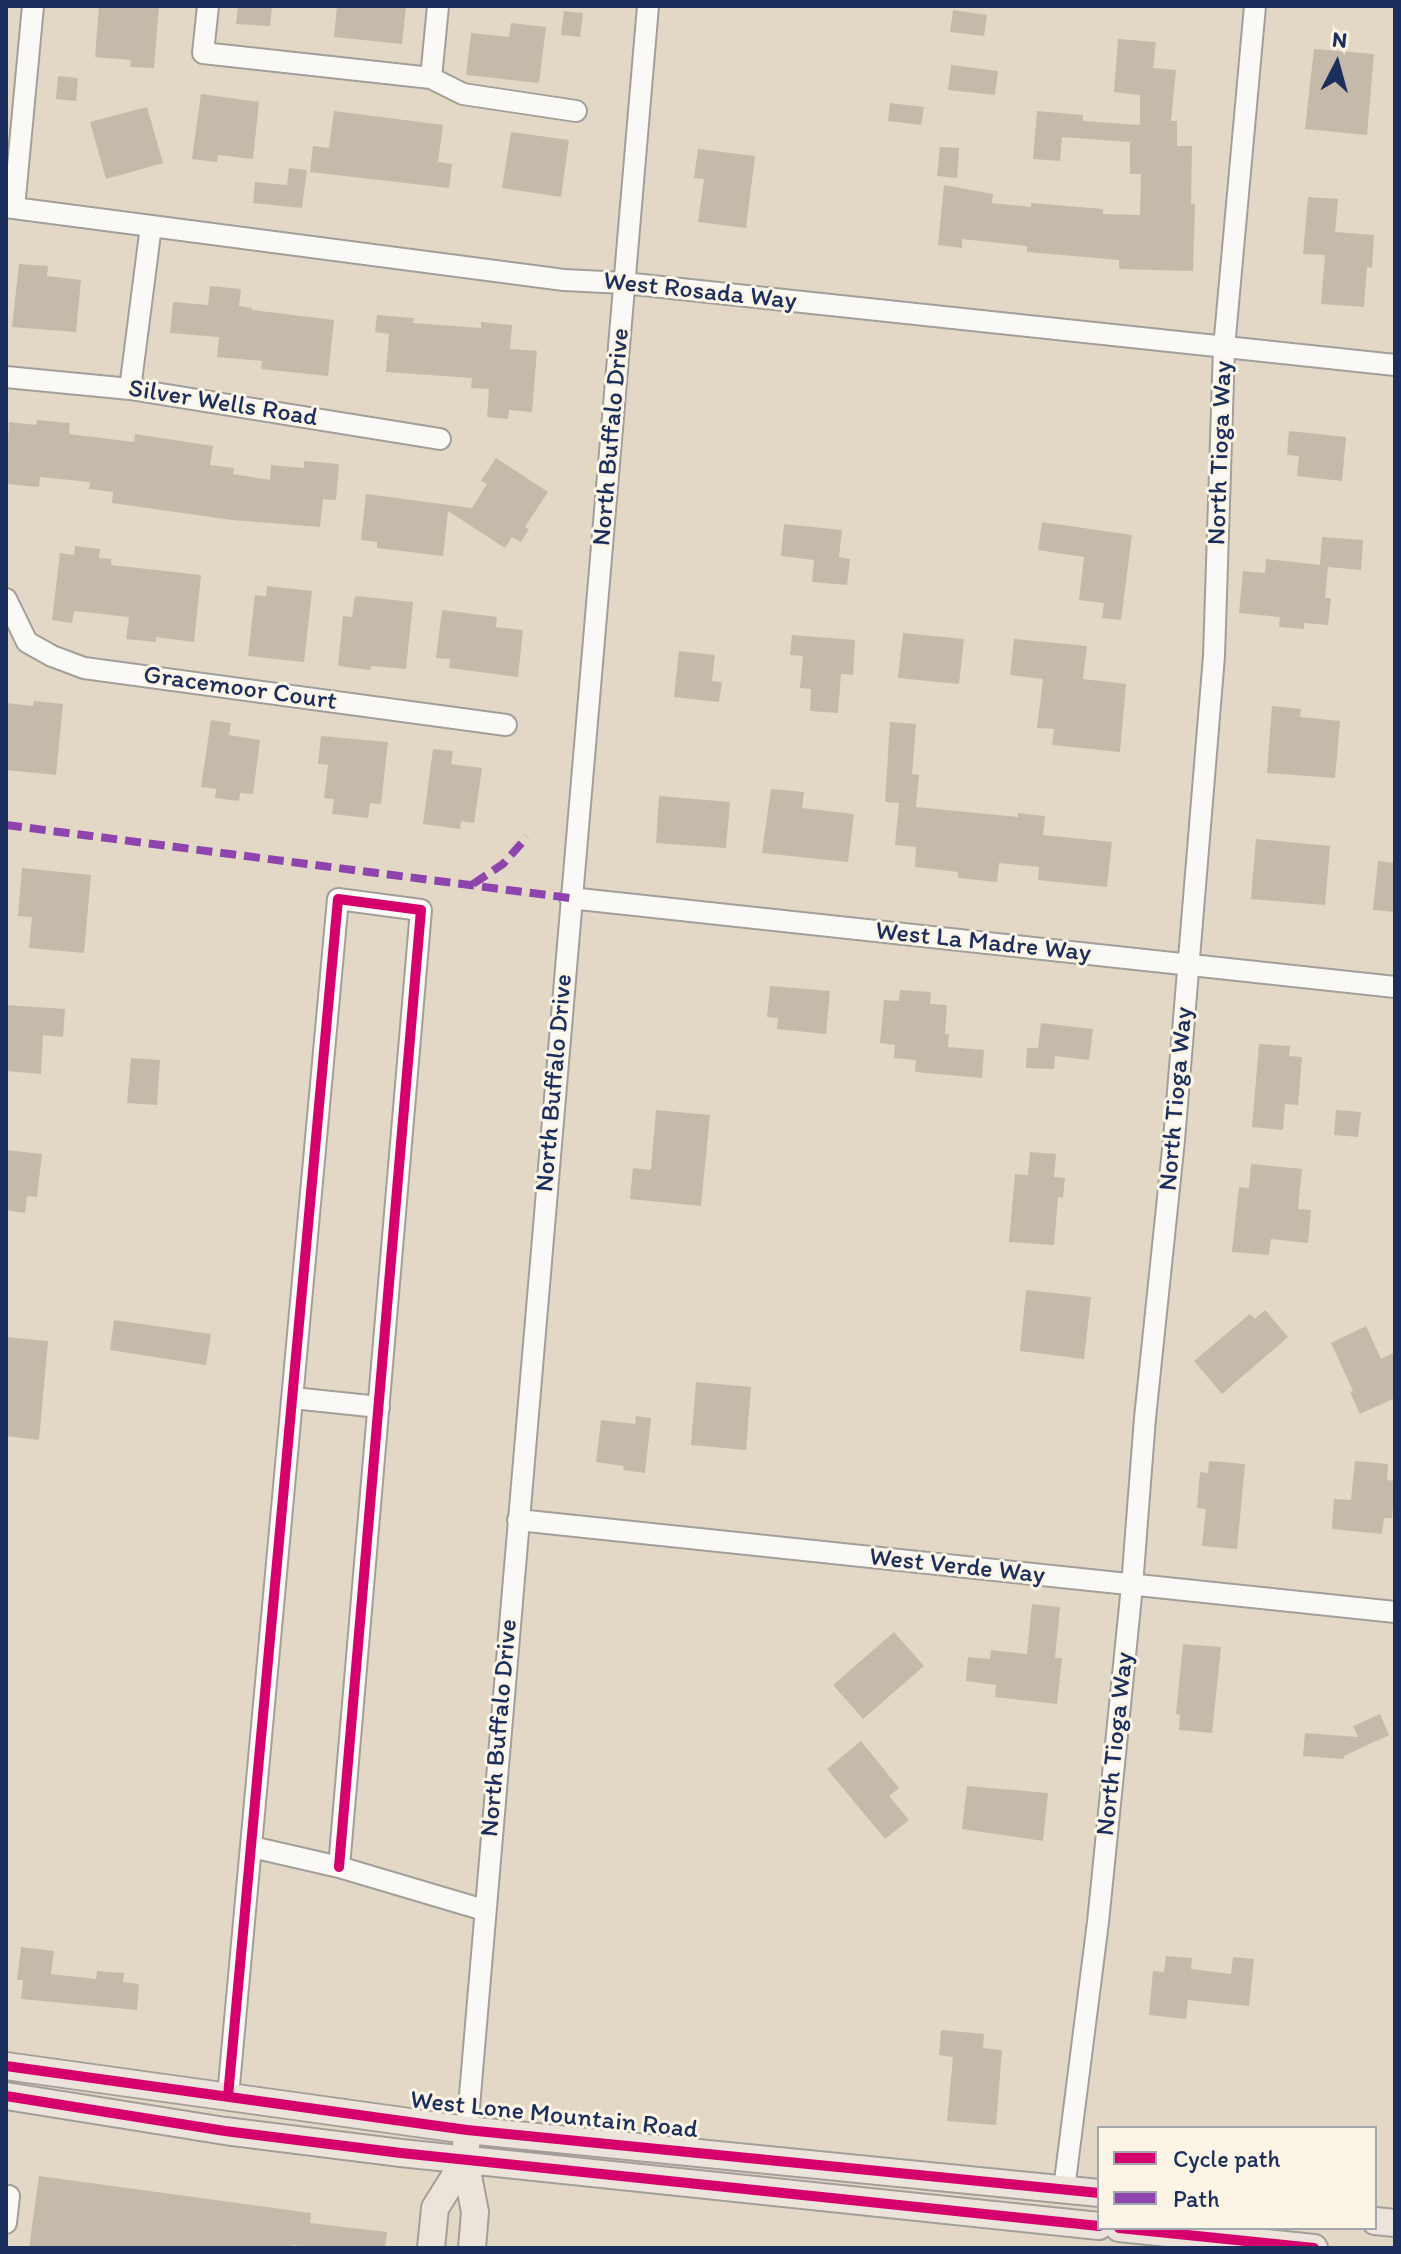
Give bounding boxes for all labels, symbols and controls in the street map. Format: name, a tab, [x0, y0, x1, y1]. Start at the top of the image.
north arrow	[1297, 24, 1377, 104]
text: N	[1331, 25, 1348, 54]
street label: West Rosada Way	[602, 266, 798, 318]
street label: North Buffalo Drive	[587, 327, 637, 547]
street label: North Tioga Way	[1202, 360, 1240, 546]
street label: Silver Wells Road	[126, 374, 320, 434]
street label: Gracemoor Court	[141, 660, 339, 718]
street label: West La Madre Way	[874, 916, 1092, 970]
street label: North Buffalo Drive	[530, 973, 580, 1193]
street label: North Tioga Way	[1153, 1006, 1201, 1192]
street label: West Verde Way	[867, 1542, 1047, 1592]
street label: North Buffalo Drive	[475, 1618, 525, 1838]
street label: North Tioga Way	[1091, 1651, 1141, 1837]
street label: West Lone Mountain Road	[408, 2085, 700, 2147]
legend	[1097, 2126, 1377, 2230]
text: Cycle path	[1173, 2144, 1280, 2173]
text: Path	[1173, 2184, 1220, 2213]

